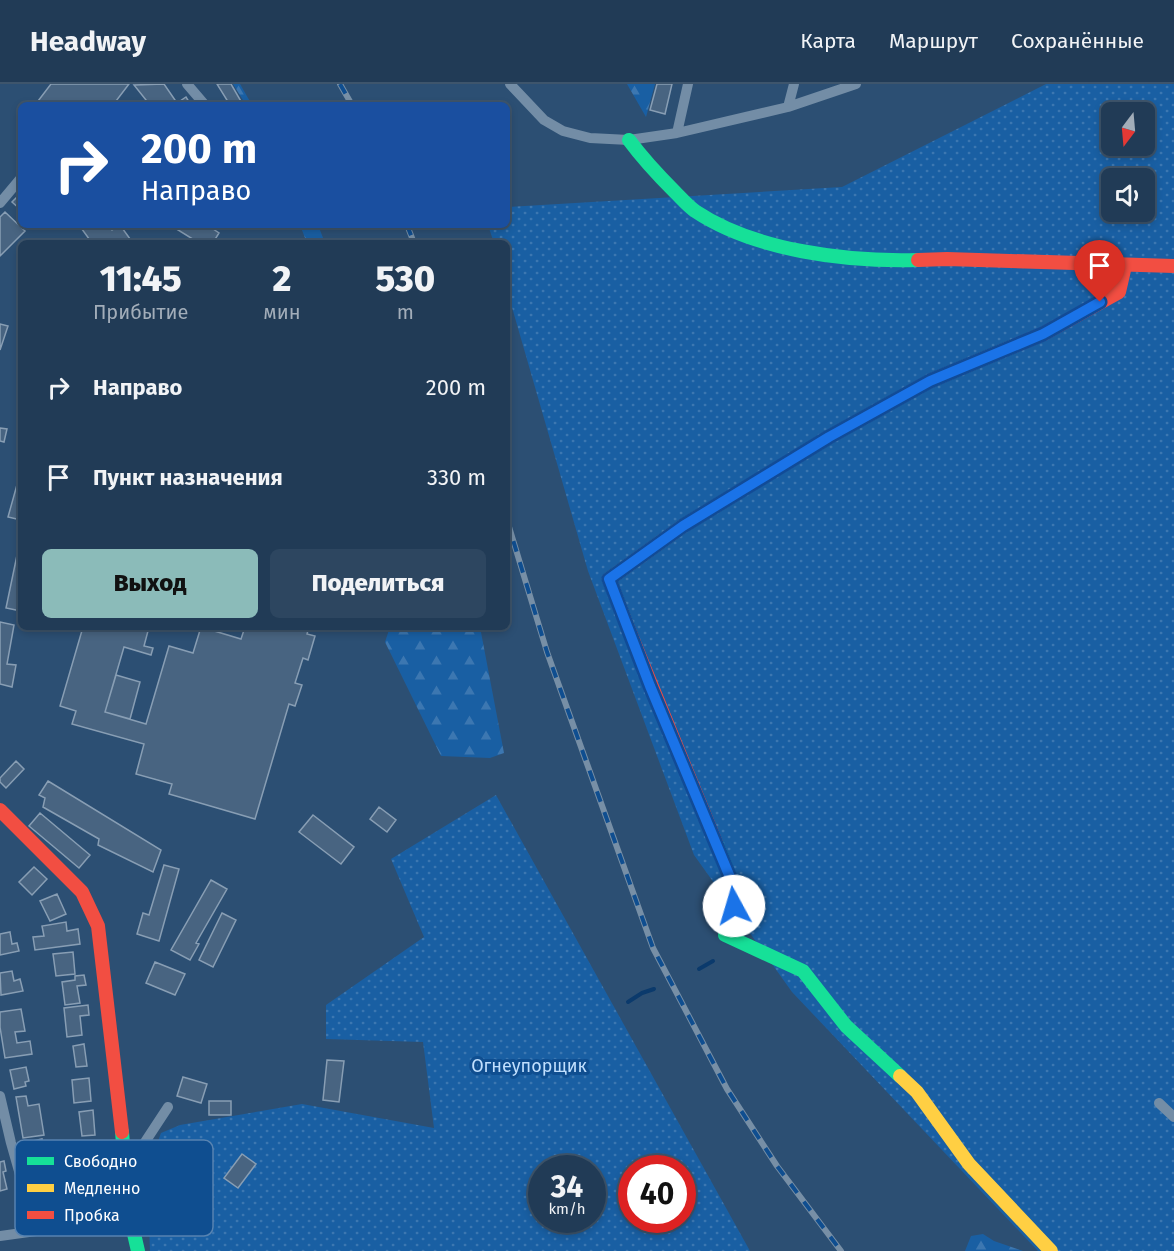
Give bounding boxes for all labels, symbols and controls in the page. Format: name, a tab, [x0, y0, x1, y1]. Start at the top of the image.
text: Headway	[30, 25, 146, 58]
text: Карта	[800, 28, 856, 54]
text: Маршрут	[889, 28, 978, 54]
text: Сохранённые	[1011, 28, 1144, 54]
north arrow	[1101, 102, 1155, 156]
map controls	[1101, 102, 1155, 222]
text: 200 m	[141, 124, 257, 174]
icon: right	[42, 126, 120, 204]
button: sound	[1101, 168, 1155, 222]
text: Направо	[141, 175, 251, 207]
pin	[1074, 240, 1125, 302]
icon: arrive	[1083, 249, 1116, 282]
text: 11:45	[100, 257, 182, 301]
text: 2	[273, 257, 291, 301]
text: 530	[375, 257, 435, 301]
text: Прибытие	[93, 300, 188, 324]
text: мин	[263, 300, 301, 324]
text: m	[397, 300, 414, 324]
icon: right	[42, 371, 75, 404]
text: Направо	[93, 374, 182, 401]
text: 200 m	[426, 374, 486, 401]
icon: arrive	[42, 461, 75, 494]
text: Пункт назначения	[93, 464, 283, 491]
text: 330 m	[427, 464, 486, 491]
button: Выход	[42, 549, 258, 618]
button: Поделиться	[270, 549, 486, 618]
position arrow	[702, 874, 766, 938]
park label: Огнеупорщик	[471, 1055, 588, 1077]
legend	[15, 1140, 213, 1236]
text: Свободно	[64, 1152, 137, 1171]
speed limit sign: 40	[618, 1155, 696, 1233]
text: 34	[551, 1169, 583, 1205]
text: Медленно	[64, 1179, 140, 1198]
text: km/h	[548, 1200, 586, 1218]
text: Пробка	[64, 1206, 120, 1225]

